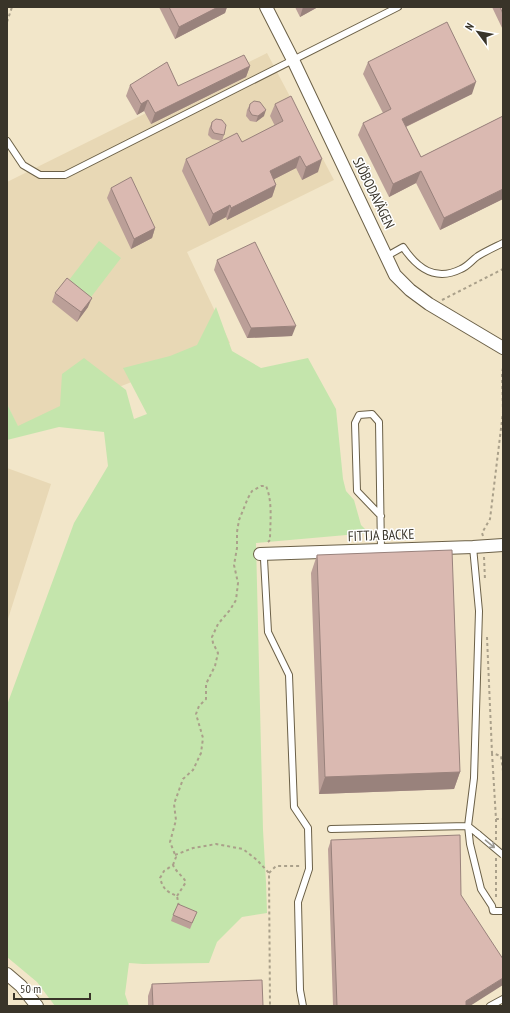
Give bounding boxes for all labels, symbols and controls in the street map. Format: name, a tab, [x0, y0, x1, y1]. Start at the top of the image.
north arrow	[458, 12, 498, 52]
text: N	[462, 20, 477, 33]
street label: SJÖBODAVÄGEN	[349, 154, 399, 232]
street label: FITTJA BACKE	[347, 525, 415, 545]
one-way arrow	[485, 840, 496, 849]
scale bar	[14, 975, 90, 1001]
text: 50 m	[20, 981, 41, 996]

